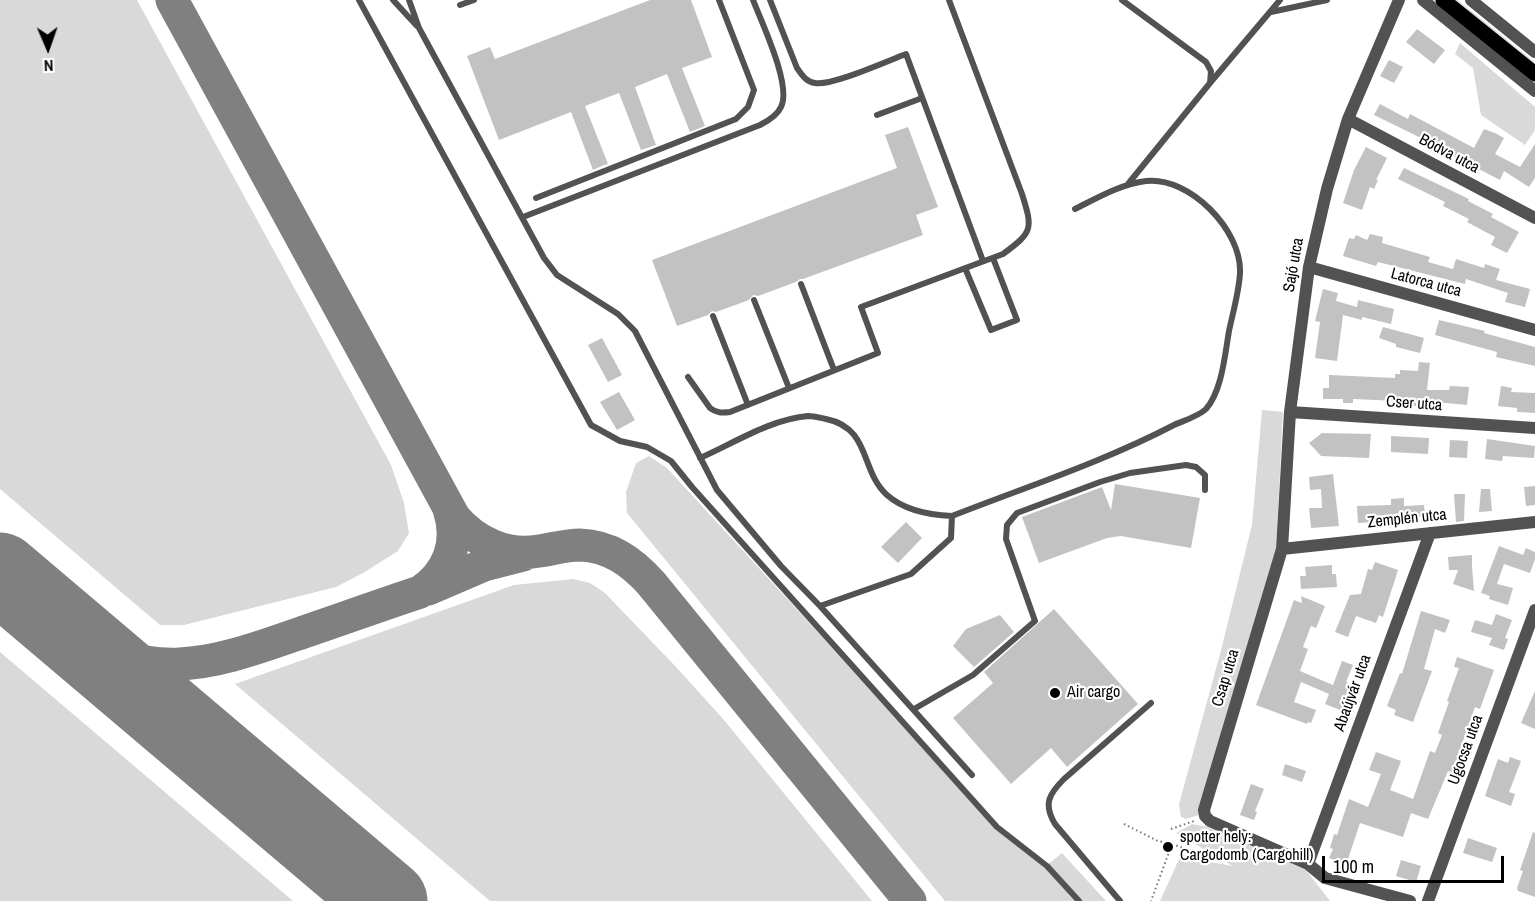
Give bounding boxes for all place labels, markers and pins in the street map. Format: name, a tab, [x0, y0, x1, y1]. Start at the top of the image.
place label: Air cargo	[1067, 683, 1120, 703]
marker: Air cargo	[1048, 686, 1062, 700]
place label: spotter hely: Cargodomb (Cargohill)	[1180, 828, 1313, 866]
marker: spotter hely: Cargodomb (Cargohill)	[1161, 840, 1175, 854]

